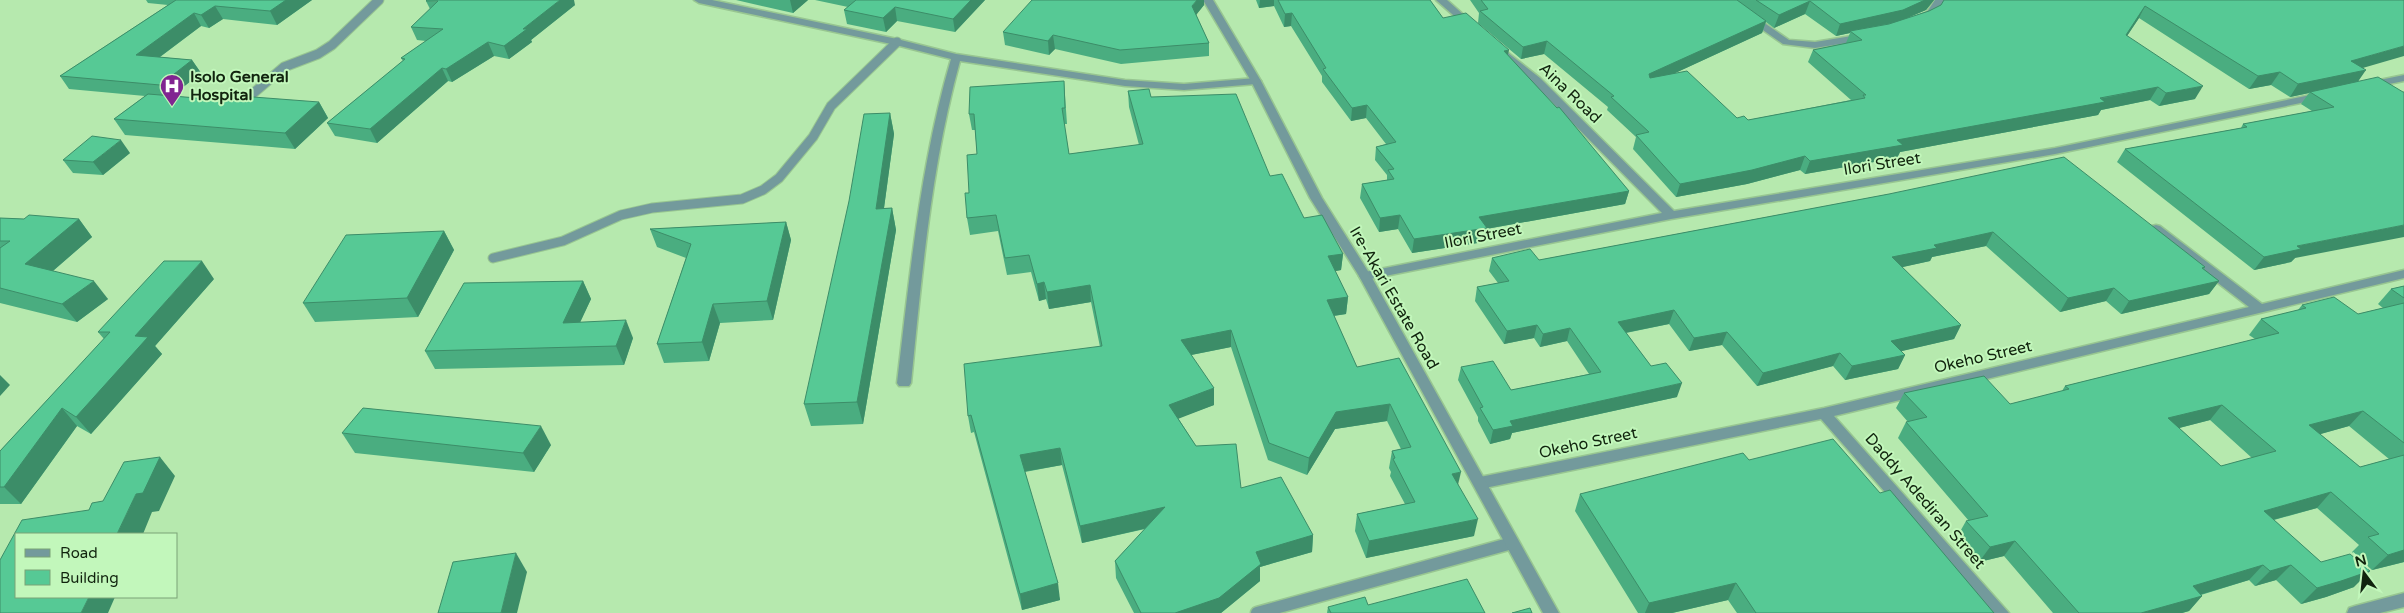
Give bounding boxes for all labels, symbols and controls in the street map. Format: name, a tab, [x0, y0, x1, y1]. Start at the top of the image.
street label: Aina Road	[1535, 58, 1605, 128]
place label: Isolo General Hospital	[190, 67, 289, 105]
hospital icon: Isolo General Hospital	[159, 73, 185, 107]
street label: Ilori Street	[1842, 148, 1922, 180]
street label: Ilori Street	[1443, 219, 1523, 253]
street label: Ire-Akari Estate Road	[1345, 223, 1443, 373]
street label: Okeho Street	[1932, 336, 2034, 378]
street label: Okeho Street	[1537, 423, 1639, 463]
street label: Daddy Adediran Street	[1861, 429, 1989, 573]
legend	[15, 533, 178, 598]
text: Road	[60, 544, 98, 562]
north arrow	[2339, 548, 2389, 598]
text: N	[2353, 551, 2368, 571]
text: Building	[60, 569, 119, 587]

